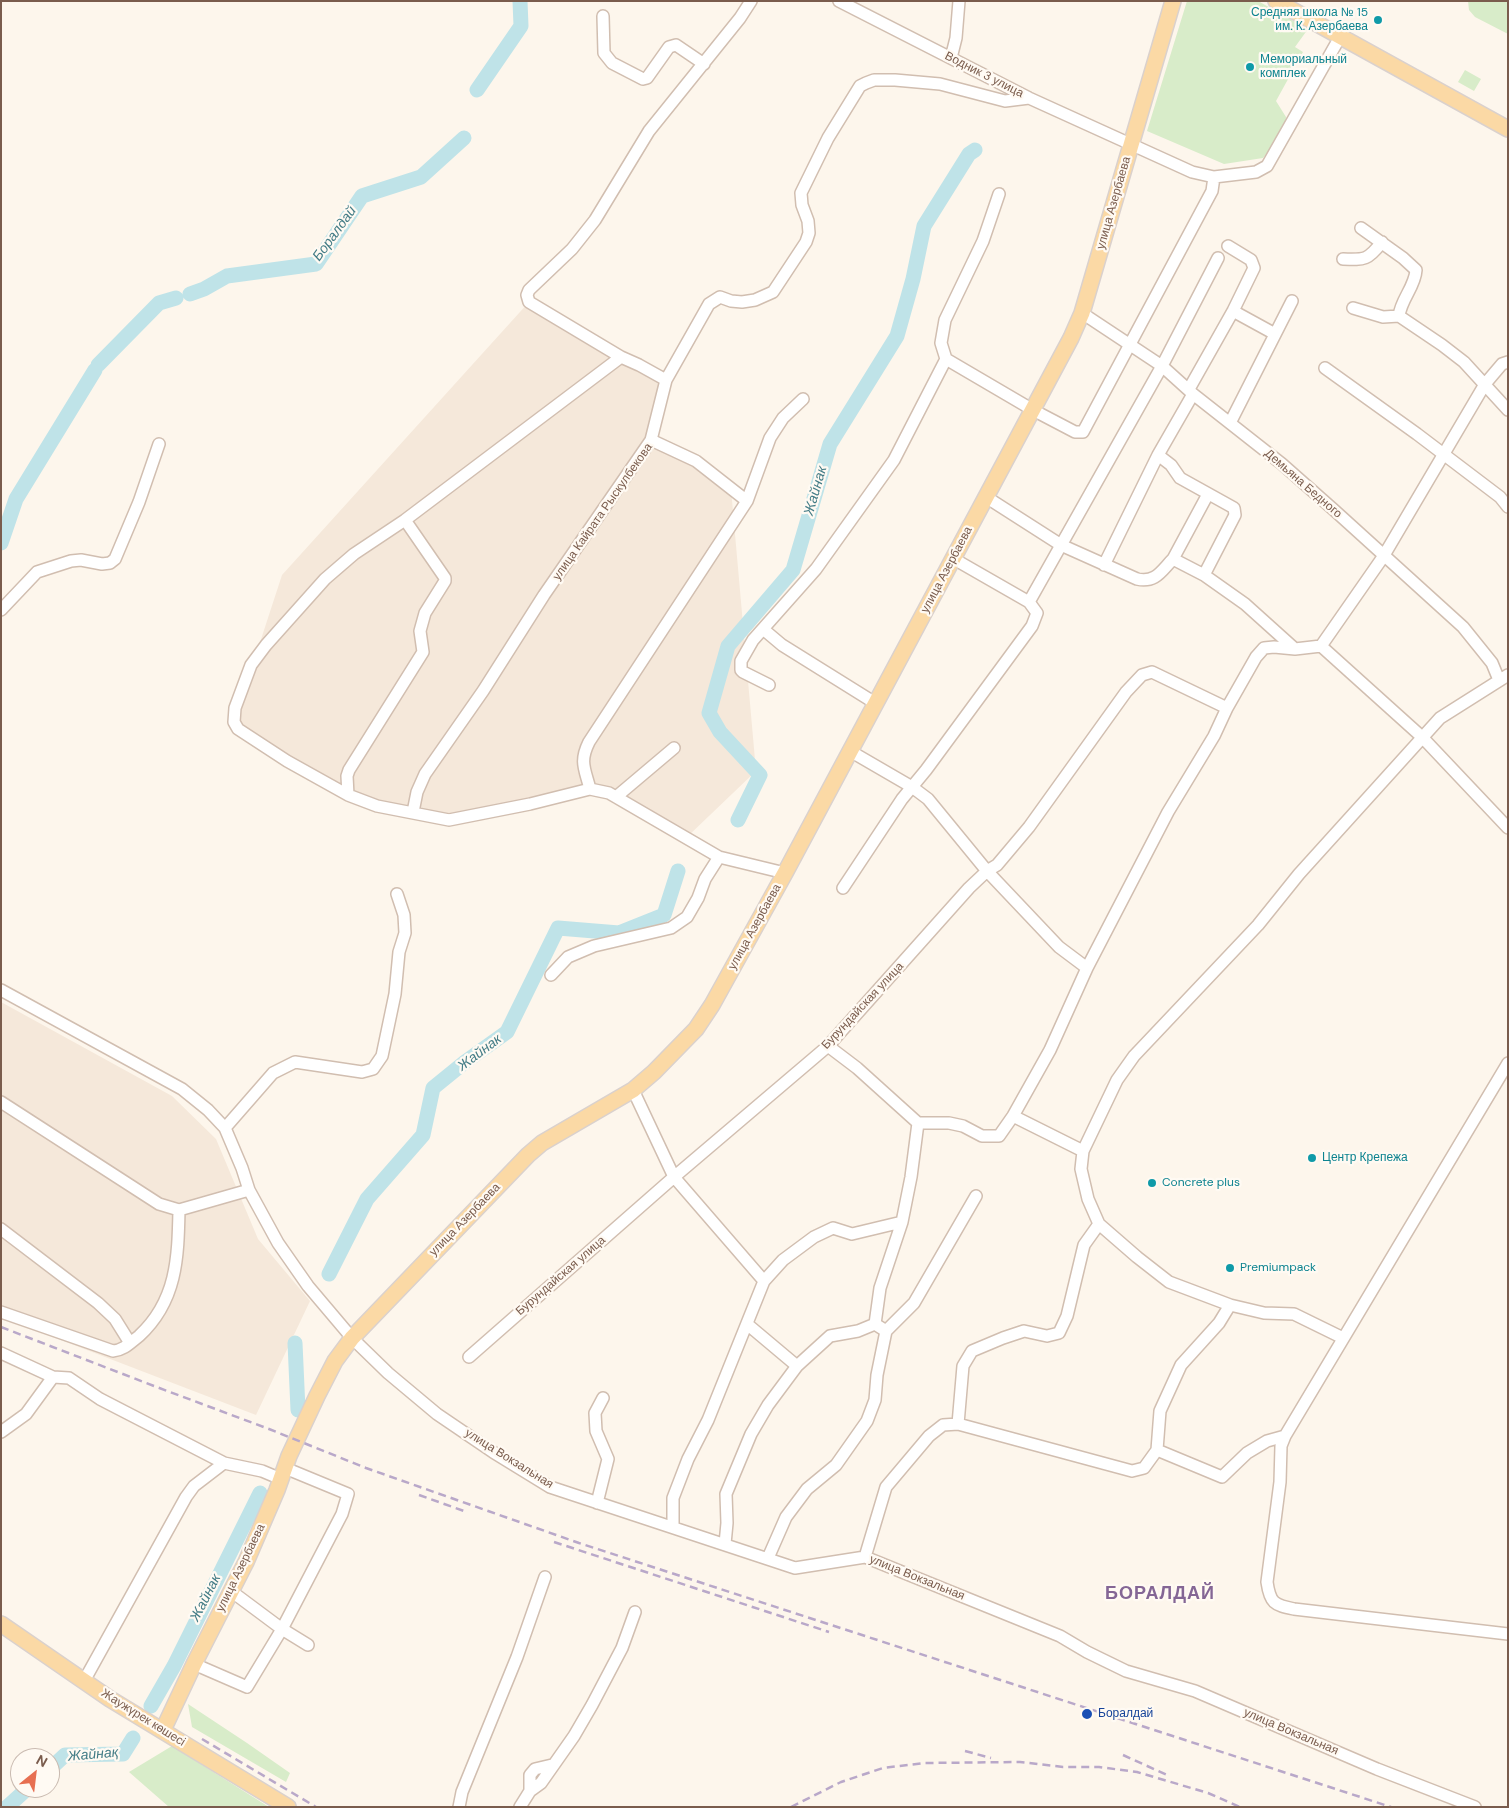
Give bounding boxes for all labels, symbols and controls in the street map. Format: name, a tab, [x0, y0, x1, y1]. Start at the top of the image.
place label: Средняя школа № 15 им. К. Азербаева	[1251, 6, 1368, 34]
marker: Средняя школа № 15 им. К. Азербаева	[1372, 14, 1384, 26]
street label: Водник 3 улица	[942, 49, 1026, 101]
place label: Мемориальный комплек	[1260, 53, 1347, 81]
marker: Мемориальный комплек	[1244, 61, 1256, 73]
street label: улица Азербаева	[1094, 155, 1134, 251]
water label: Боралдай	[310, 203, 360, 265]
street label: улица Кайрата Рыскулбекова	[550, 441, 656, 583]
street label: Демьяна Бедного	[1261, 447, 1345, 521]
water label: Жайнак	[801, 464, 831, 518]
street label: улица Азербаева	[918, 524, 976, 616]
street label: улица Азербаева	[725, 882, 785, 972]
street label: Бурундайская улица	[819, 959, 907, 1053]
water label: Жайнак	[455, 1031, 505, 1075]
place label: Центр Крепежа	[1322, 1151, 1408, 1165]
marker: Центр Крепежа	[1306, 1152, 1318, 1164]
place label: Concrete plus	[1162, 1176, 1240, 1190]
marker: Concrete plus	[1146, 1177, 1158, 1189]
street label: улица Азербаева	[427, 1181, 503, 1259]
street label: Бурундайская улица	[513, 1233, 609, 1319]
place label: Premiumpack	[1240, 1261, 1316, 1275]
marker: Premiumpack	[1224, 1262, 1236, 1274]
street label: улица Вокзальная	[462, 1426, 556, 1492]
street label: улица Азербаева	[214, 1522, 268, 1614]
street label: улица Вокзальная	[867, 1552, 967, 1604]
water label: Жайнак	[187, 1572, 225, 1624]
district label: БОРАЛДАЙ	[1104, 1583, 1216, 1605]
street label: Жаужүрек көшесі	[98, 1686, 188, 1750]
street label: улица Вокзальная	[1241, 1706, 1341, 1758]
marker: Боралдай	[1080, 1707, 1094, 1721]
place label: Боралдай	[1098, 1707, 1153, 1721]
water label: Жайнақ	[67, 1744, 119, 1766]
north arrow	[10, 1748, 60, 1798]
text: N	[33, 1750, 51, 1771]

